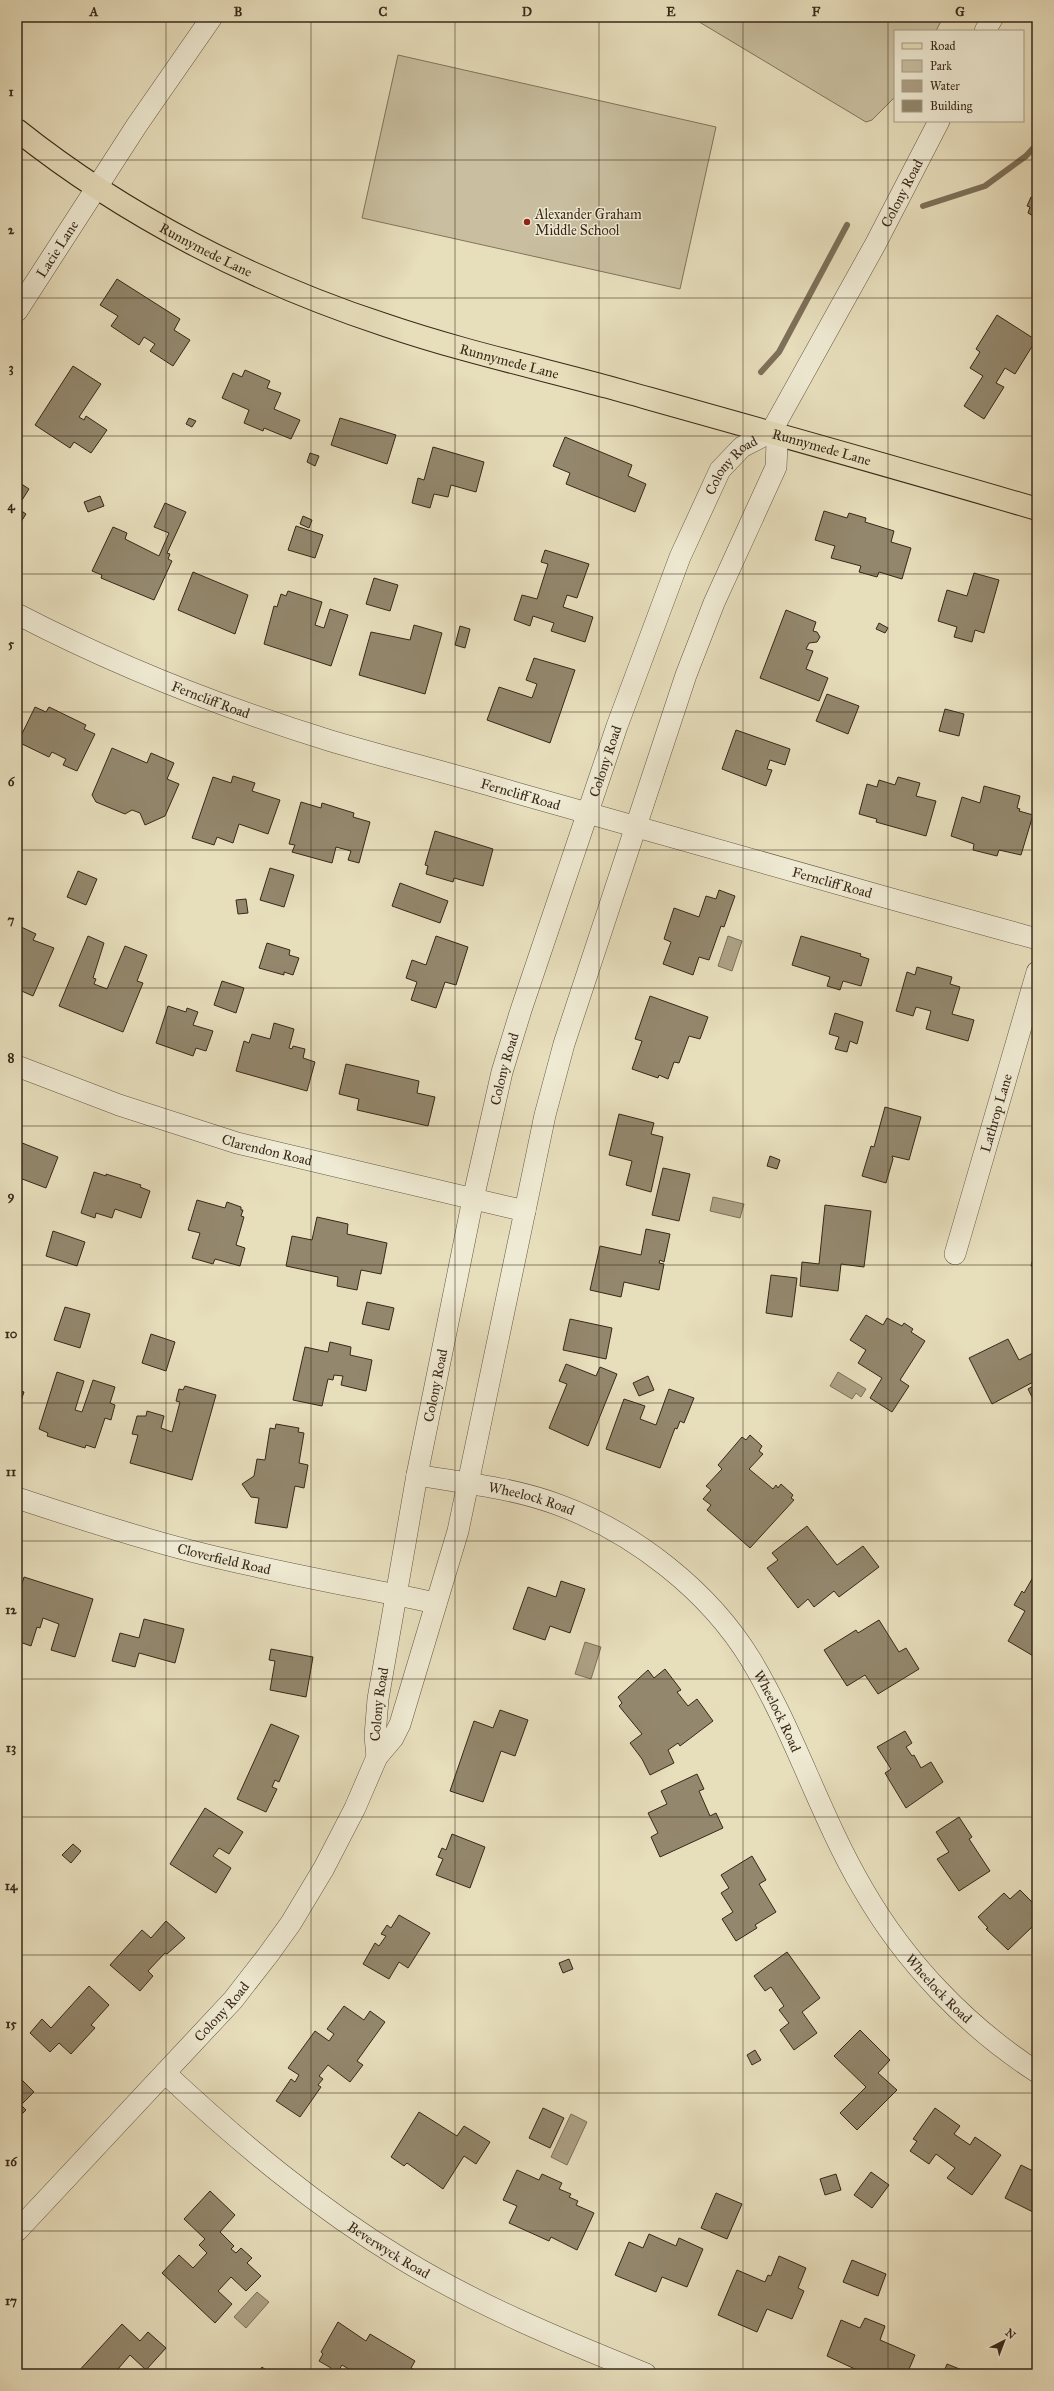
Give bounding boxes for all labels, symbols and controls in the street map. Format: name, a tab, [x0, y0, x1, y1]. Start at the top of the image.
text: A	[89, 4, 99, 20]
text: B	[234, 4, 243, 20]
text: C	[379, 4, 388, 20]
text: D	[522, 4, 532, 20]
text: E	[666, 4, 676, 20]
text: F	[812, 4, 821, 20]
text: G	[955, 4, 965, 20]
legend	[894, 30, 1024, 122]
text: Road	[930, 39, 956, 53]
text: Park	[930, 59, 952, 73]
text: Water	[930, 79, 960, 93]
text: 1	[8, 84, 14, 100]
text: Building	[930, 99, 973, 114]
street label: Colony Road	[878, 156, 927, 230]
place label: Alexander Graham Middle School	[534, 206, 642, 239]
street label: Lacie Lane	[33, 217, 82, 281]
marker: Alexander Graham Middle School	[522, 217, 532, 227]
street label: Runnymede Lane	[156, 219, 255, 281]
text: 2	[8, 222, 15, 238]
street label: Runnymede Lane	[458, 340, 561, 383]
text: 3	[8, 360, 14, 376]
street label: Runnymede Lane	[770, 425, 873, 470]
street label: Colony Road	[702, 432, 760, 498]
text: 4	[7, 498, 15, 514]
text: 5	[8, 636, 15, 652]
street label: Ferncliff Road	[169, 678, 252, 722]
street label: Colony Road	[586, 723, 626, 799]
text: 6	[8, 774, 16, 790]
street label: Ferncliff Road	[479, 775, 562, 814]
street label: Ferncliff Road	[790, 864, 874, 902]
text: 7	[8, 912, 15, 928]
street label: Colony Road	[487, 1031, 523, 1107]
text: 8	[8, 1050, 15, 1066]
street label: Lathrop Lane	[977, 1072, 1016, 1154]
street label: Clarendon Road	[220, 1131, 314, 1169]
text: 9	[8, 1188, 15, 1204]
text: 10	[5, 1326, 18, 1342]
street label: Colony Road	[420, 1347, 451, 1424]
text: 11	[6, 1464, 16, 1480]
street label: Wheelock Road	[487, 1479, 577, 1519]
street label: Cloverfield Road	[175, 1540, 272, 1578]
text: 12	[5, 1602, 17, 1618]
street label: Colony Road	[367, 1666, 392, 1742]
street label: Wheelock Road	[750, 1667, 804, 1755]
text: 13	[6, 1740, 16, 1756]
text: 14	[5, 1878, 18, 1894]
street label: Wheelock Road	[902, 1951, 975, 2027]
street label: Colony Road	[191, 1979, 253, 2045]
text: 15	[5, 2016, 17, 2032]
text: 16	[5, 2154, 18, 2170]
street label: Beverwyck Road	[344, 2218, 433, 2283]
text: 17	[5, 2293, 17, 2309]
north arrow	[984, 2321, 1024, 2361]
text: N	[1003, 2326, 1019, 2342]

